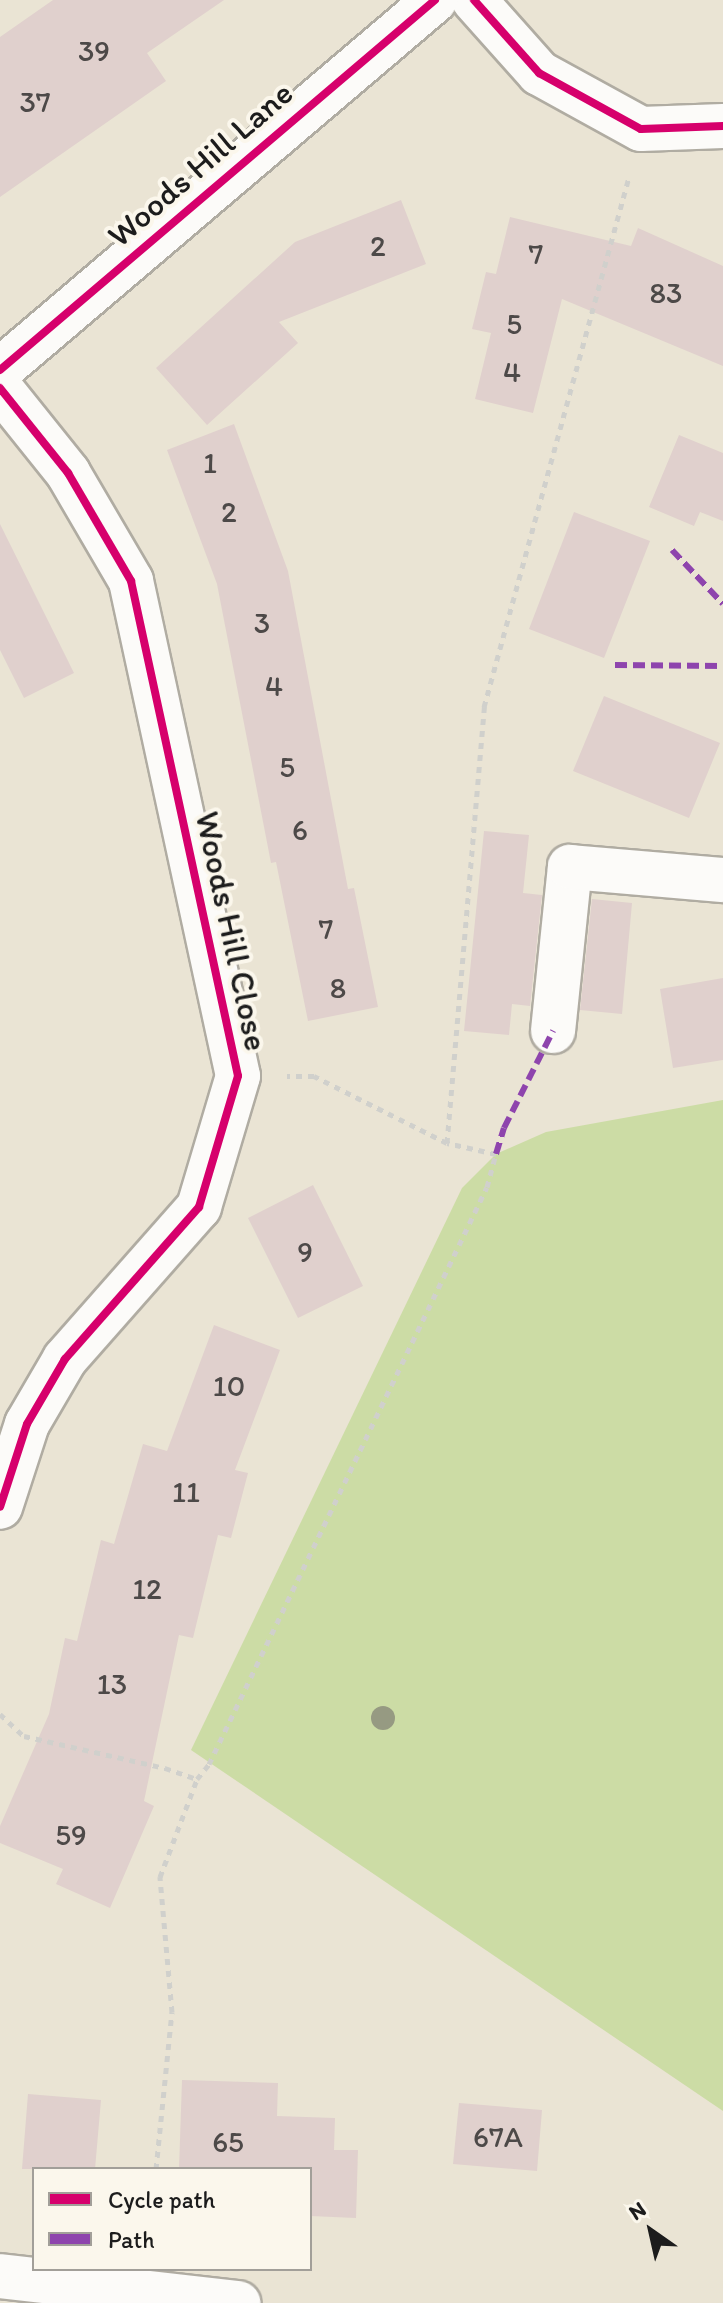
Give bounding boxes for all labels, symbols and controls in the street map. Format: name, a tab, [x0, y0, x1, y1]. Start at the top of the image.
house number: 39	[78, 33, 110, 69]
street label: Woods Hill Lane	[98, 72, 302, 256]
house number: 37	[19, 84, 51, 120]
house number: 2	[370, 228, 386, 264]
house number: 7	[529, 236, 543, 272]
house number: 83	[650, 275, 682, 311]
house number: 5	[506, 306, 522, 342]
house number: 4	[503, 354, 521, 390]
house number: 1	[203, 445, 217, 481]
house number: 2	[221, 494, 237, 530]
house number: 3	[254, 605, 270, 641]
house number: 4	[265, 668, 283, 704]
house number: 5	[279, 749, 295, 785]
street label: Woods Hill Close	[187, 808, 277, 1054]
house number: 6	[292, 812, 308, 848]
house number: 7	[319, 911, 333, 947]
house number: 8	[330, 970, 346, 1006]
house number: 9	[297, 1234, 313, 1270]
house number: 10	[213, 1368, 245, 1404]
house number: 11	[172, 1474, 200, 1510]
house number: 12	[132, 1571, 162, 1607]
house number: 13	[97, 1666, 127, 1702]
house number: 59	[55, 1817, 87, 1853]
house number: 67A	[473, 2119, 523, 2155]
house number: 65	[212, 2124, 244, 2160]
legend	[32, 2167, 312, 2271]
text: Cycle path	[108, 2185, 215, 2214]
north arrow	[611, 2191, 691, 2271]
text: N	[624, 2195, 651, 2226]
text: Path	[108, 2225, 155, 2254]

